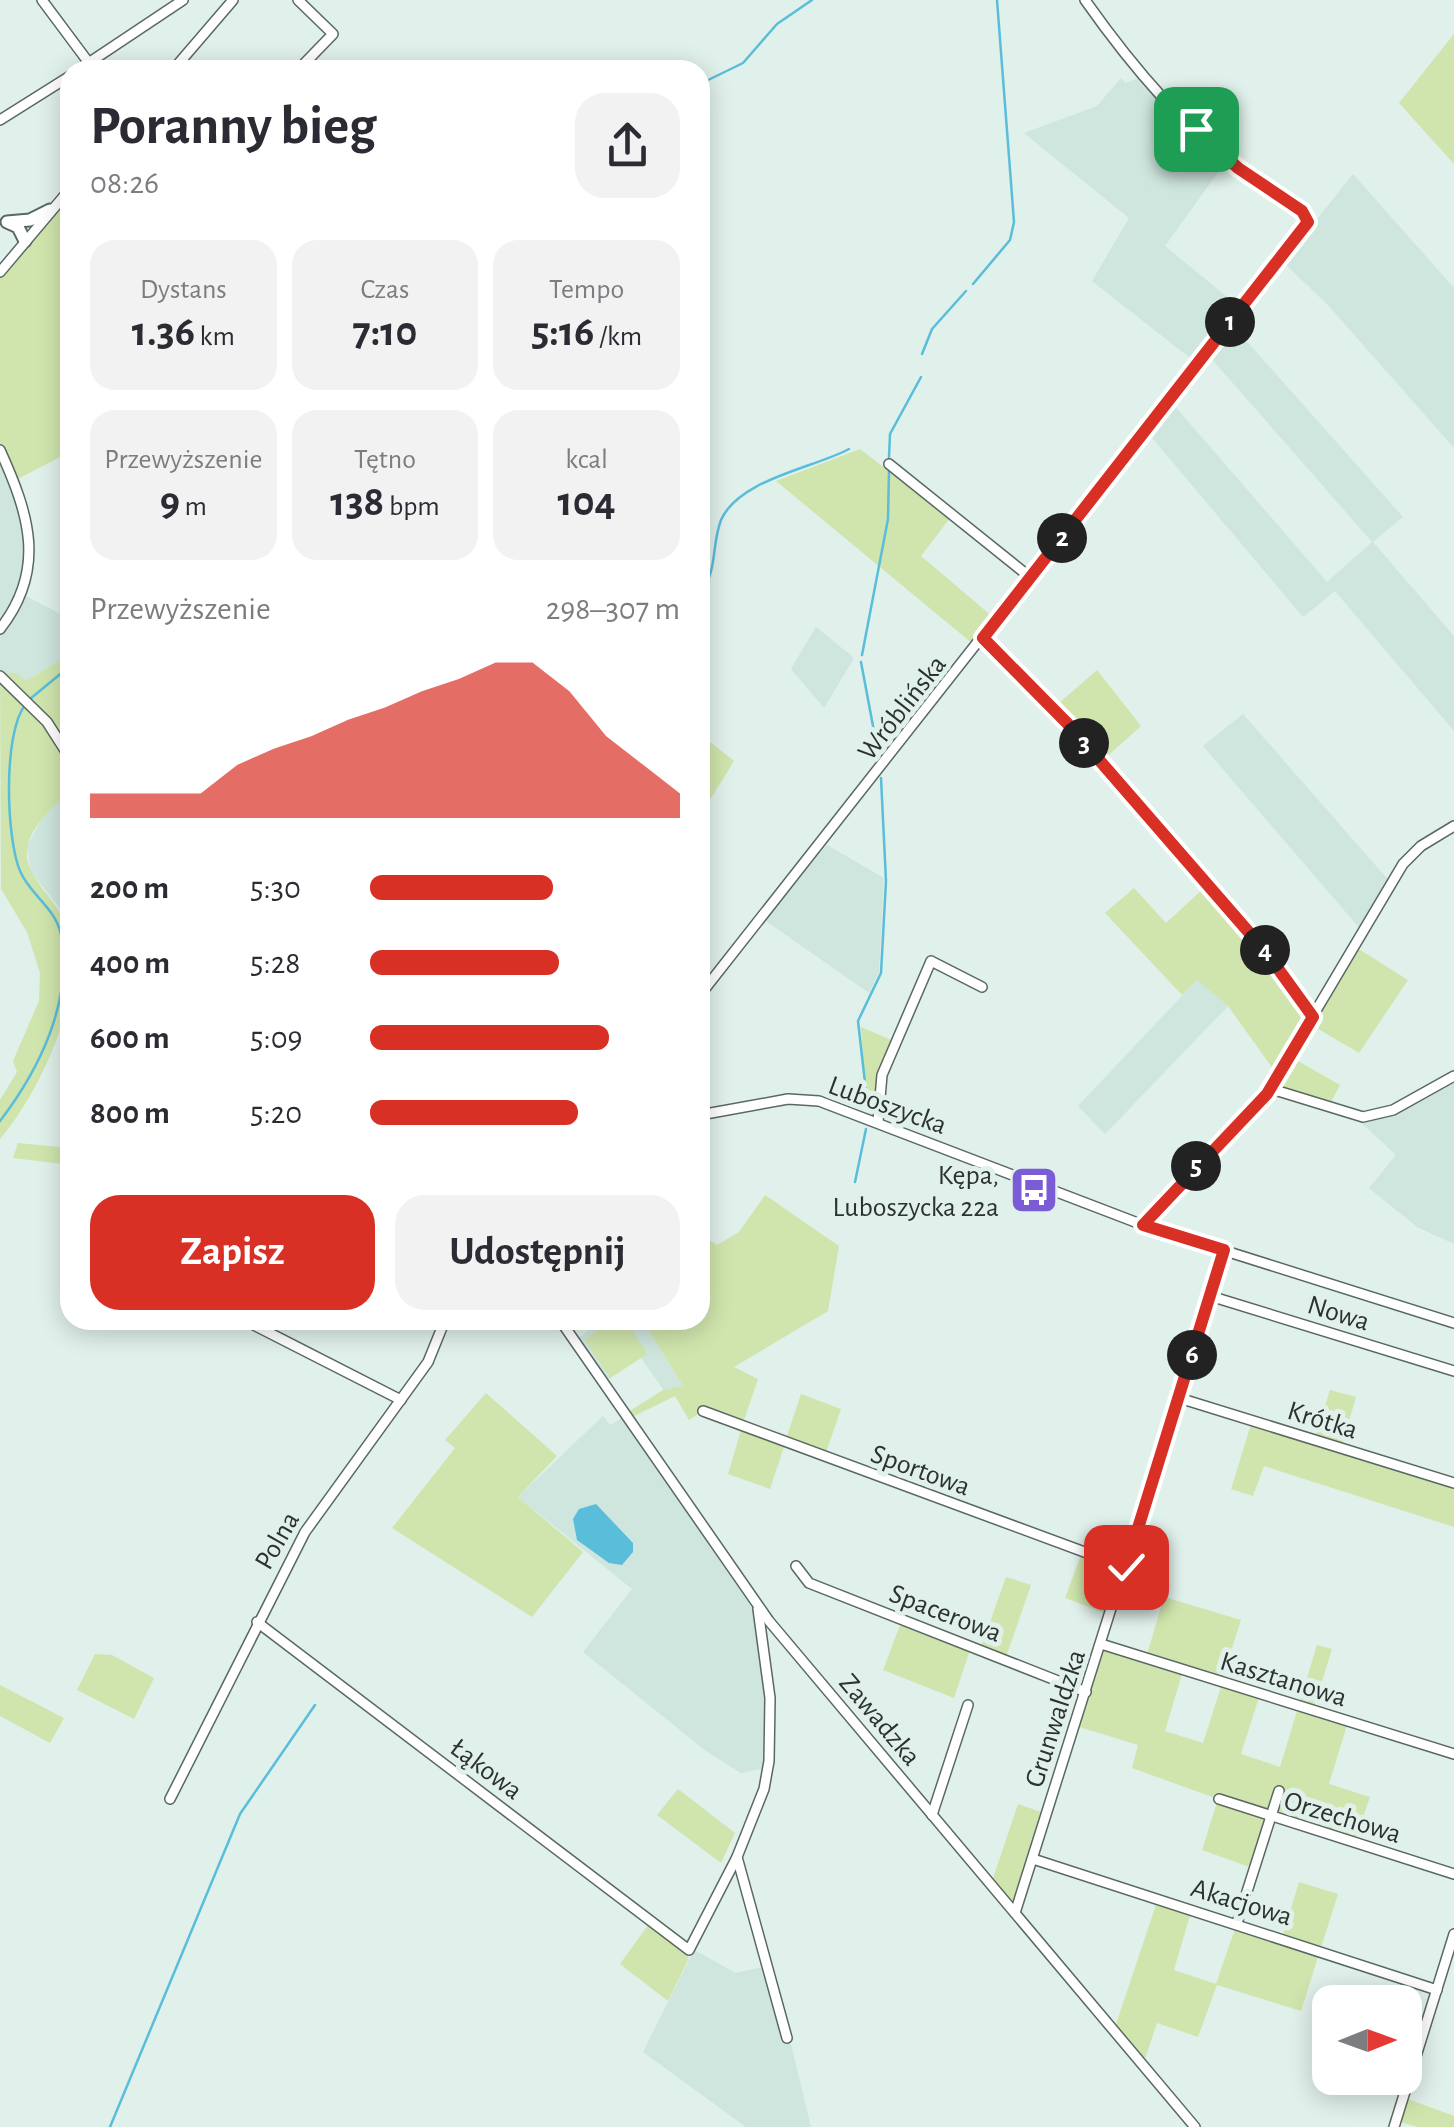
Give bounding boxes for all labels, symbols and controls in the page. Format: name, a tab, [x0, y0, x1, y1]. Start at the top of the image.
pin	[1154, 87, 1239, 172]
button: share	[575, 93, 680, 198]
text: Poranny bieg	[90, 99, 376, 154]
icon: arrive	[1169, 102, 1224, 157]
text: 08:26	[90, 167, 159, 199]
text: Dystans	[140, 276, 227, 304]
text: Czas	[361, 276, 409, 304]
text: Tempo	[549, 276, 624, 304]
pin: 1	[1205, 297, 1255, 347]
text: 1	[1225, 308, 1235, 336]
text: 1.36	[132, 311, 195, 353]
text: 7:10	[353, 311, 417, 353]
text: 5:16	[531, 311, 594, 353]
text: km	[195, 323, 235, 351]
text: /km	[594, 323, 642, 351]
text: Przewyższenie	[104, 446, 262, 474]
text: Tętno	[354, 446, 416, 474]
text: kcal	[565, 446, 608, 474]
text: 9	[160, 481, 180, 523]
text: 138	[330, 481, 384, 523]
text: 104	[558, 481, 616, 523]
text: m	[180, 493, 207, 521]
text: bpm	[384, 493, 440, 521]
pin: 2	[1037, 513, 1087, 563]
text: 2	[1055, 524, 1069, 552]
text: Przewyższenie	[90, 593, 271, 625]
text: 298–307 m	[546, 593, 680, 625]
street label: Wróblińska	[853, 651, 952, 766]
pin: 3	[1059, 718, 1109, 768]
text: 3	[1078, 729, 1090, 757]
text: 200 m	[90, 872, 169, 904]
text: 5:30	[250, 872, 301, 904]
pin: 4	[1240, 925, 1290, 975]
text: 4	[1258, 936, 1272, 964]
text: 400 m	[90, 947, 170, 979]
text: 5:28	[250, 947, 300, 979]
text: 600 m	[90, 1022, 169, 1054]
text: 5:09	[250, 1022, 303, 1054]
street label: Luboszycka	[825, 1072, 950, 1140]
text: 800 m	[90, 1097, 170, 1129]
text: 5:20	[250, 1097, 302, 1129]
pin: 5	[1171, 1141, 1221, 1191]
text: 5	[1190, 1152, 1202, 1180]
place label: Kępa, Luboszycka 22a	[833, 1162, 999, 1222]
bus stop icon: Kępa, Luboszycka 22a	[1008, 1164, 1060, 1216]
button: Zapisz	[90, 1195, 375, 1310]
button: Udostępnij	[395, 1195, 680, 1310]
street label: Nowa	[1304, 1291, 1373, 1337]
pin: 6	[1167, 1330, 1217, 1380]
text: 6	[1185, 1341, 1199, 1369]
street label: Krótka	[1284, 1397, 1361, 1445]
street label: Sportowa	[867, 1440, 974, 1502]
street label: Polna	[250, 1507, 305, 1575]
pin	[1084, 1525, 1169, 1610]
icon: check	[1099, 1540, 1154, 1595]
street label: Spacerowa	[885, 1580, 1005, 1648]
street label: Grunwaldzka	[1021, 1646, 1091, 1791]
street label: Kasztanowa	[1217, 1647, 1350, 1712]
street label: Zawadzka	[833, 1669, 926, 1771]
street label: Łąkowa	[445, 1734, 527, 1805]
street label: Orzechowa	[1280, 1787, 1404, 1849]
street label: Akacjowa	[1187, 1874, 1295, 1932]
north arrow	[1312, 1985, 1422, 2095]
map controls	[1312, 1985, 1422, 2095]

